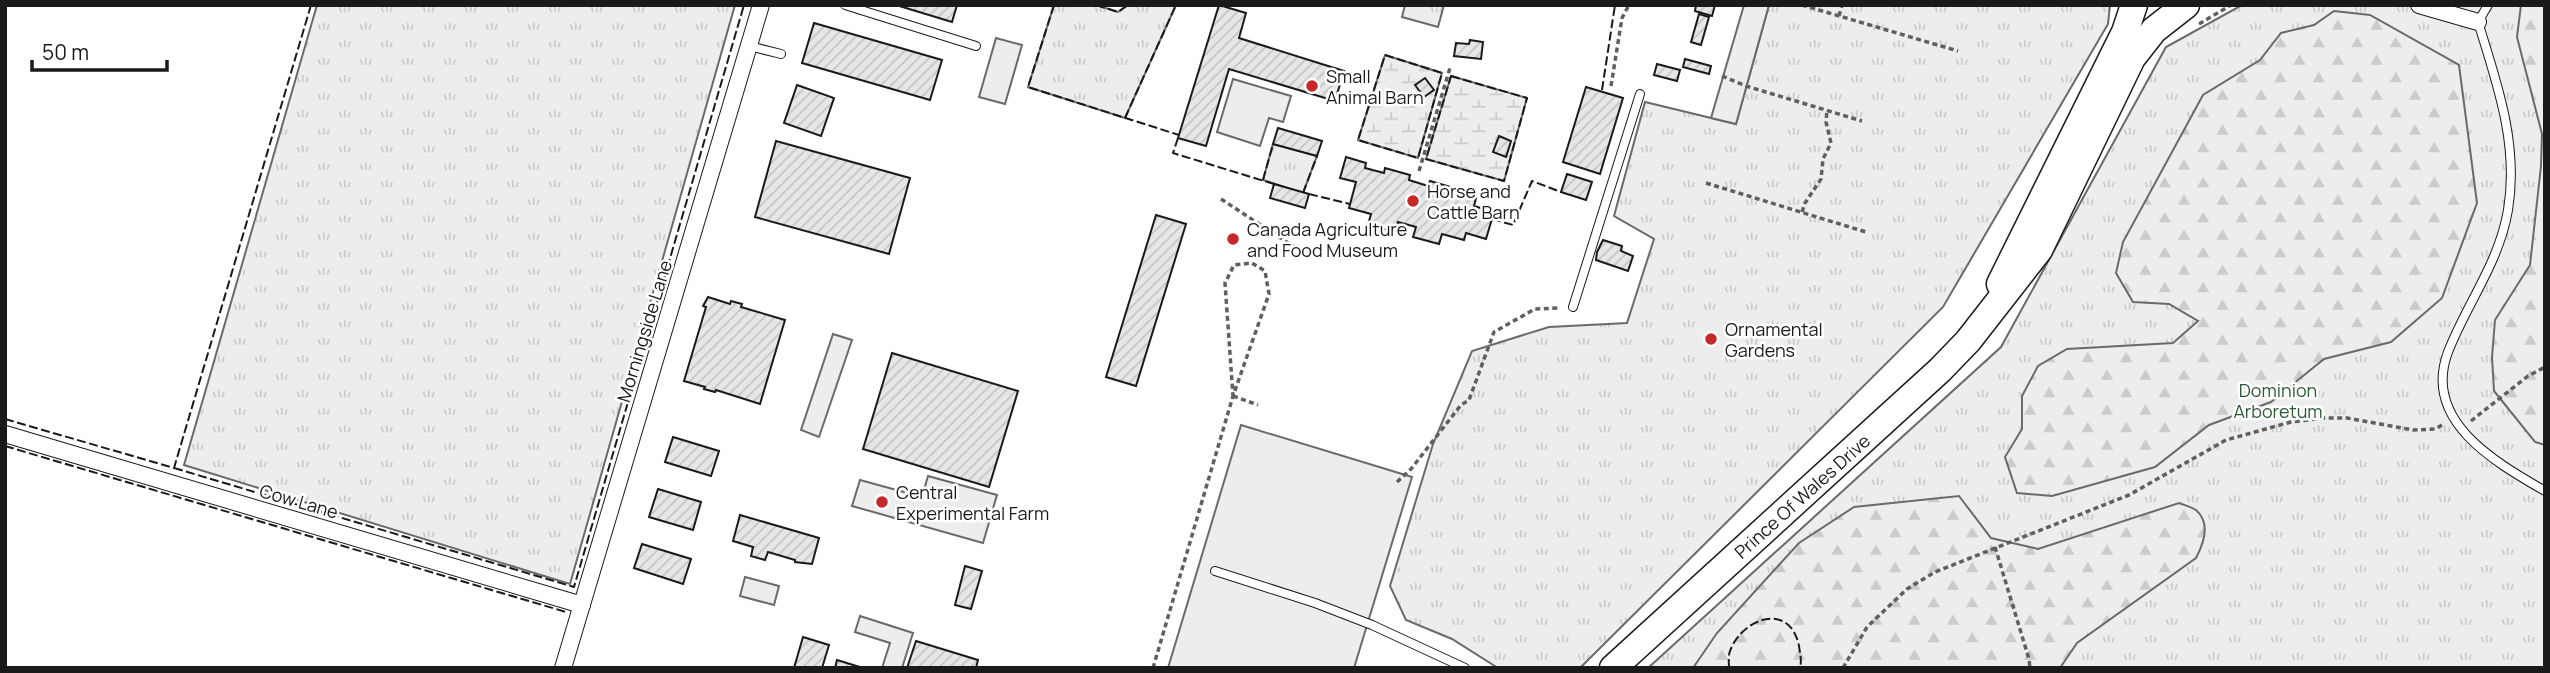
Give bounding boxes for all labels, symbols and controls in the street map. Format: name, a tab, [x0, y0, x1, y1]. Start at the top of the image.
scale bar	[32, 28, 166, 72]
text: 50 m	[42, 38, 89, 66]
place label: Small Animal Barn	[1326, 64, 1424, 109]
marker: Small Animal Barn	[1304, 78, 1320, 94]
place label: Horse and Cattle Barn	[1427, 179, 1520, 224]
marker: Horse and Cattle Barn	[1405, 193, 1421, 209]
place label: Canada Agriculture and Food Museum	[1247, 217, 1407, 262]
marker: Canada Agriculture and Food Museum	[1225, 231, 1241, 247]
street label: Morningside Lane	[611, 257, 677, 405]
place label: Ornamental Gardens	[1725, 317, 1823, 362]
marker: Ornamental Gardens	[1703, 331, 1719, 347]
park label: Dominion Arboretum	[2233, 378, 2323, 423]
street label: Prince Of Wales Drive	[1729, 429, 1875, 563]
street label: Cow Lane	[257, 478, 341, 524]
place label: Central Experimental Farm	[896, 480, 1049, 525]
marker: Central Experimental Farm	[874, 494, 890, 510]

